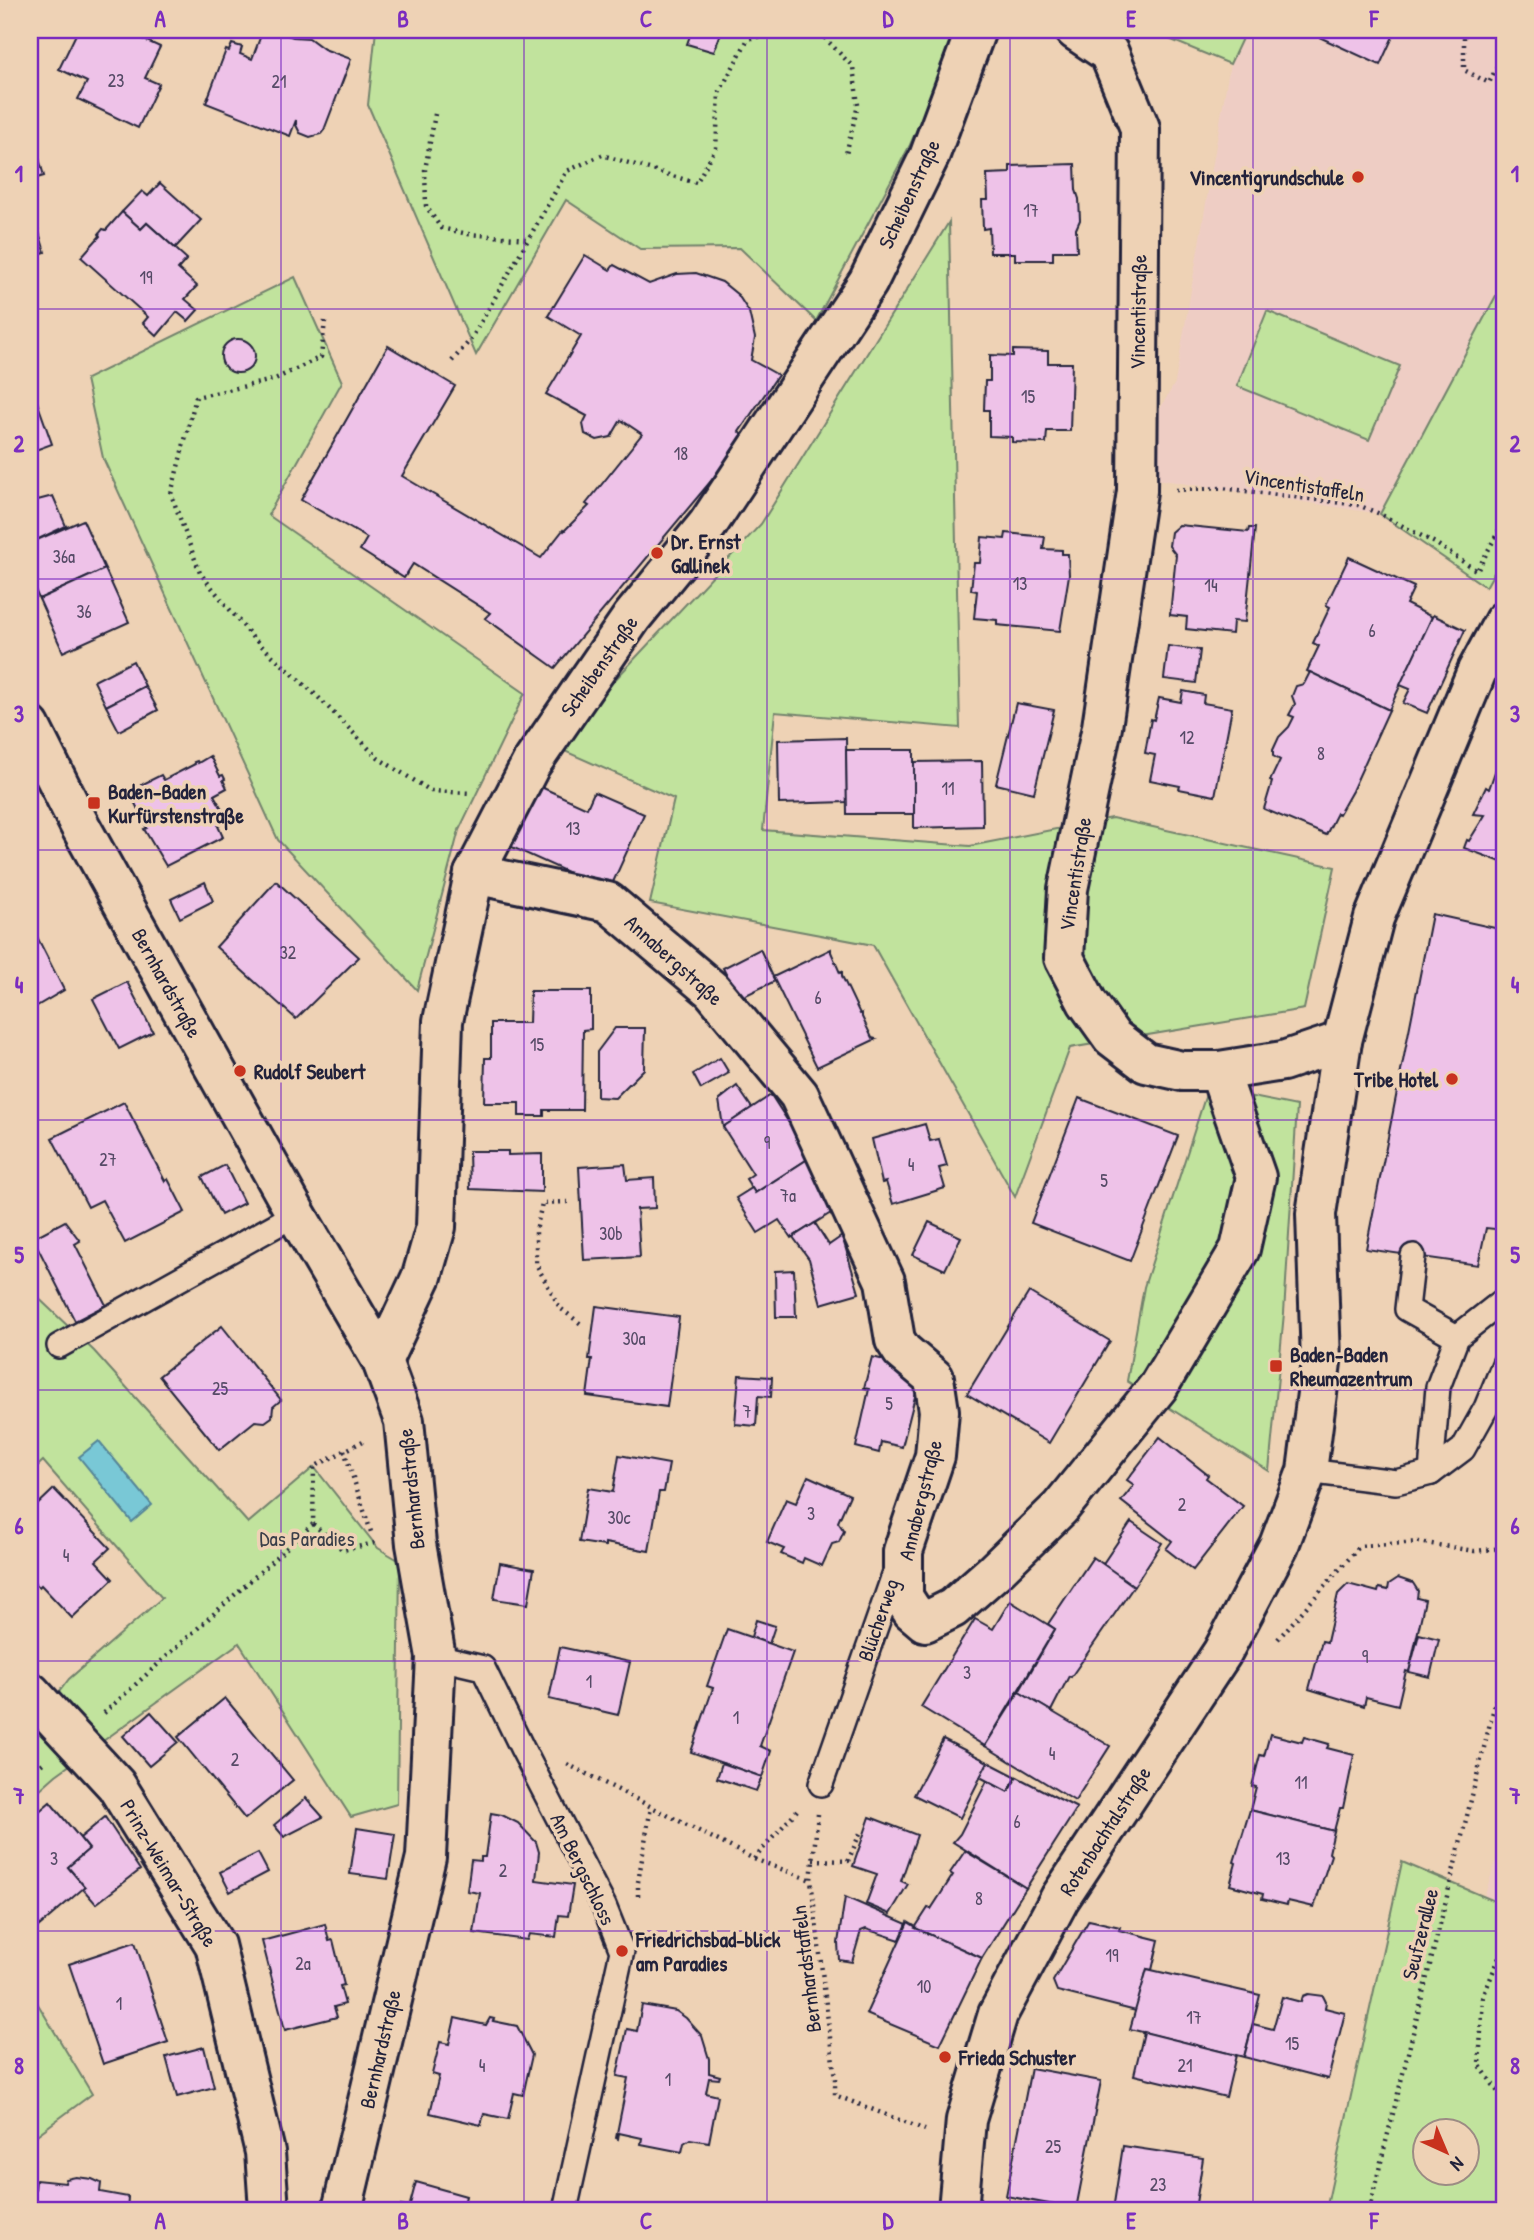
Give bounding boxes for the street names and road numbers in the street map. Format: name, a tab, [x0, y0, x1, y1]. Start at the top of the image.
street label: Scheibenstraße	[871, 135, 947, 253]
street label: Vincentistraße	[1122, 254, 1154, 370]
street label: Vincentistaffeln	[1242, 461, 1366, 509]
street label: Scheibenstraße	[553, 610, 645, 722]
street label: Vincentistraße	[1052, 815, 1098, 933]
street label: Annabergstraße	[619, 908, 729, 1012]
street label: Bernhardstraße	[125, 923, 209, 1043]
street label: Bernhardstraße	[390, 1427, 432, 1551]
street label: Annabergstraße	[891, 1437, 949, 1563]
street label: Blücherweg	[850, 1575, 906, 1665]
street label: Rotenbachtalstraße	[1052, 1761, 1158, 1901]
street label: Prinz-Weimar-Straße	[113, 1794, 225, 1952]
street label: Am Bergschloss	[543, 1808, 623, 1930]
street label: Seufzerallee	[1395, 1885, 1445, 1983]
street label: Bernhardstaffeln	[784, 1904, 828, 2034]
street label: Bernhardstraße	[352, 1987, 408, 2111]

